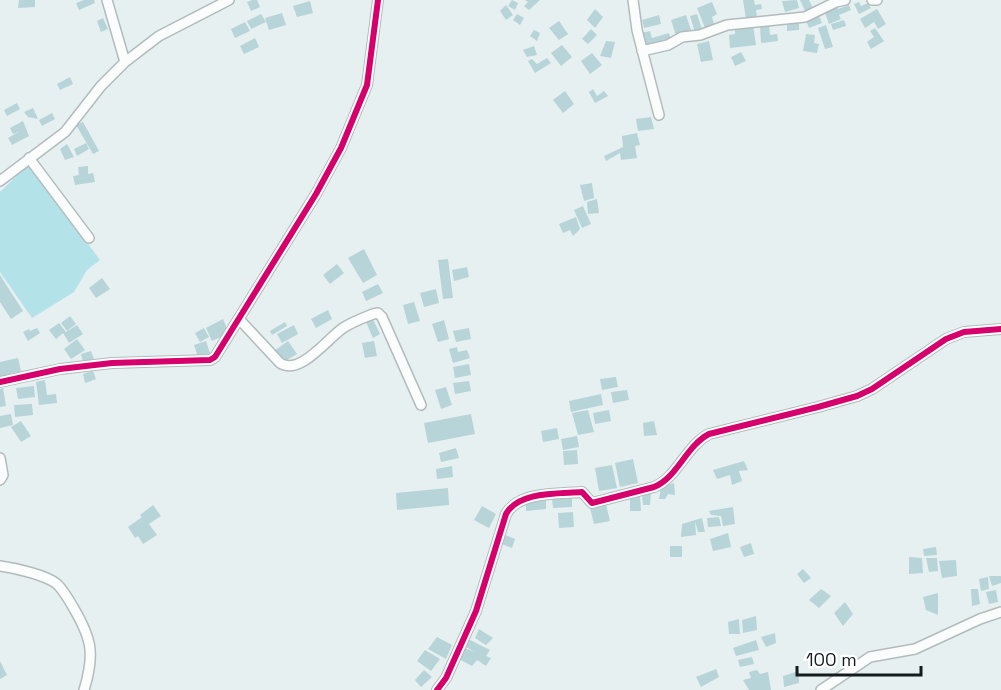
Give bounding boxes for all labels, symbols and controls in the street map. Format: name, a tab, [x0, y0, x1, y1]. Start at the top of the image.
scale bar	[797, 639, 922, 677]
text: 100 m	[806, 648, 857, 671]

